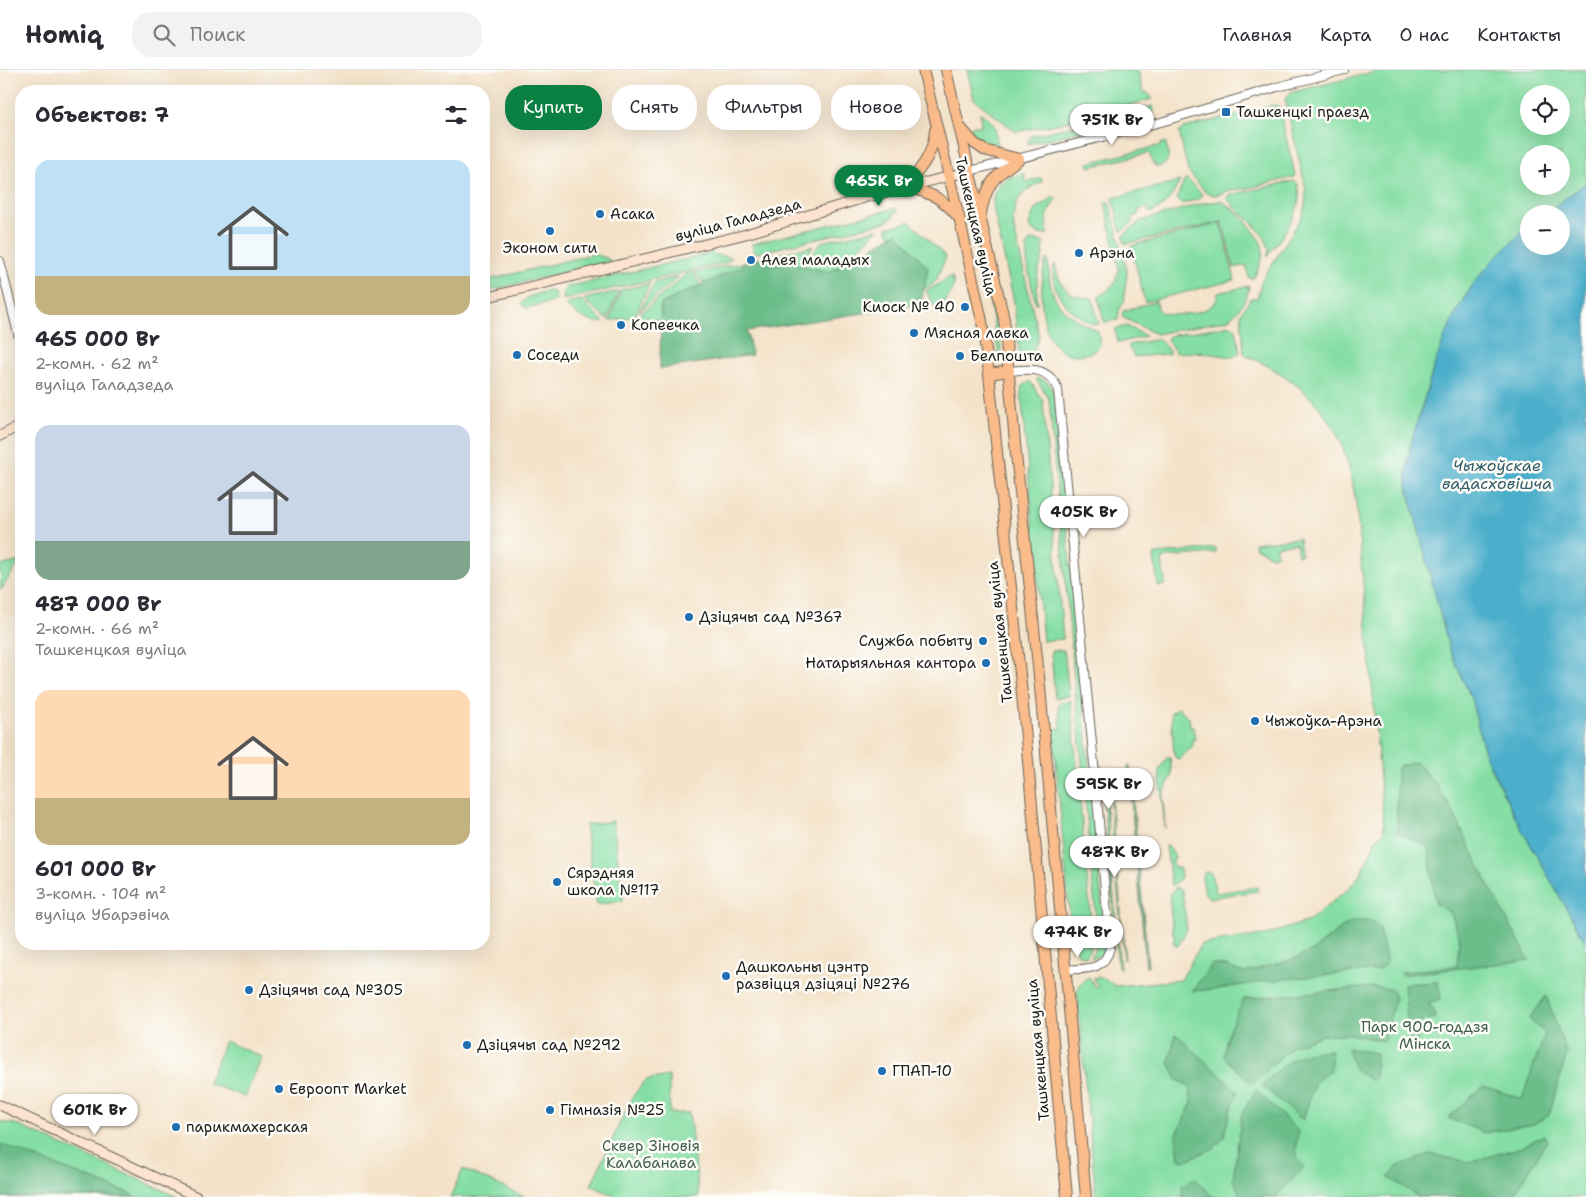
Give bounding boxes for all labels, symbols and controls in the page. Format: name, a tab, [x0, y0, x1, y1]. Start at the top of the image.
search box	[132, 12, 482, 57]
text: Homiq	[25, 19, 102, 51]
icon: search	[150, 21, 178, 49]
text: Поиск	[190, 22, 245, 47]
text: Главная	[1222, 23, 1292, 47]
text: Карта	[1320, 23, 1372, 47]
text: О нас	[1400, 23, 1449, 47]
text: Контакты	[1477, 23, 1561, 47]
chip: Купить	[505, 85, 602, 130]
chip: Снять	[612, 85, 697, 130]
chip: Фильтры	[707, 85, 821, 130]
chip: Новое	[831, 85, 921, 130]
map controls	[1520, 85, 1570, 255]
button: locate	[1520, 85, 1570, 135]
text: Объектов: 7	[35, 101, 169, 129]
icon: filters	[442, 101, 470, 129]
place label: Ташкенцкі праезд	[1236, 102, 1369, 122]
pin: 751K Br	[1066, 104, 1158, 146]
marker: Ташкенцкі праезд	[1220, 106, 1232, 118]
text: 751K Br	[1081, 109, 1143, 130]
button: +	[1520, 145, 1570, 195]
street label: Ташкенцкая вуліца	[950, 155, 1002, 298]
pin: 465K Br	[833, 164, 925, 207]
text: 465K Br	[845, 170, 913, 191]
icon: home	[208, 193, 298, 283]
street label: вуліца Галадзеда	[673, 193, 804, 246]
place label: Асака	[610, 204, 655, 224]
button: −	[1520, 205, 1570, 255]
marker: Асака	[594, 208, 606, 220]
marker: Эконом сити	[544, 225, 556, 237]
place label: Эконом сити	[503, 238, 597, 258]
place label: Арэна	[1089, 243, 1135, 263]
marker: Арэна	[1073, 247, 1085, 259]
place label: Алея маладых	[761, 250, 869, 270]
marker: Алея маладых	[745, 254, 757, 266]
place label: Киоск № 40	[863, 297, 955, 317]
marker: Киоск № 40	[959, 301, 971, 313]
place label: Копеечка	[631, 315, 700, 335]
marker: Копеечка	[615, 319, 627, 331]
place label: Мясная лавка	[924, 323, 1029, 343]
text: 465 000 Br	[35, 325, 160, 353]
marker: Мясная лавка	[908, 327, 920, 339]
place label: Соседи	[527, 345, 580, 365]
place label: Белпошта	[970, 346, 1044, 366]
marker: Соседи	[511, 349, 523, 361]
marker: Белпошта	[954, 350, 966, 362]
text: 2-комн. · 62 m²	[35, 353, 159, 374]
text: вуліца Галадзеда	[35, 374, 173, 395]
water label: Чыжоўскае вадасховішча	[1442, 455, 1552, 494]
icon: home	[208, 458, 298, 548]
pin: 405K Br	[1038, 496, 1130, 538]
text: 405K Br	[1050, 501, 1118, 522]
street label: Ташкенцкая вуліца	[983, 560, 1017, 704]
text: 487 000 Br	[35, 590, 161, 618]
place label: Дзіцячы сад №367	[699, 607, 843, 627]
marker: Дзіцячы сад №367	[683, 611, 695, 623]
text: 2-комн. · 66 m²	[35, 618, 159, 639]
place label: Служба побыту	[859, 631, 973, 651]
marker: Служба побыту	[977, 635, 989, 647]
text: Ташкенцкая вуліца	[35, 639, 187, 660]
place label: Натарыяльная кантора	[805, 653, 977, 673]
marker: Натарыяльная кантора	[980, 657, 992, 669]
place label: Чыжоўка-Арэна	[1265, 711, 1383, 731]
marker: Чыжоўка-Арэна	[1249, 715, 1261, 727]
icon: home	[208, 723, 298, 813]
pin: 595K Br	[1063, 768, 1155, 810]
text: 595K Br	[1076, 773, 1142, 794]
pin: 487K Br	[1069, 836, 1161, 878]
text: 487K Br	[1081, 841, 1149, 862]
text: 601 000 Br	[35, 855, 156, 883]
place label: Сярэдняя школа №117	[567, 863, 659, 900]
marker: Сярэдняя школа №117	[551, 876, 563, 888]
text: 3-комн. · 104 m²	[35, 883, 166, 904]
text: вуліца Убарэвіча	[35, 904, 170, 925]
pin: 474K Br	[1032, 916, 1124, 958]
text: 474K Br	[1044, 921, 1112, 942]
place label: Дашкольны цэнтр развіцця дзіцяці №276	[736, 957, 910, 994]
marker: Дашкольны цэнтр развіцця дзіцяці №276	[720, 970, 732, 982]
street label: Ташкенцкая вуліца	[1022, 978, 1054, 1122]
place label: Дзіцячы сад №305	[259, 980, 403, 1000]
marker: Дзіцячы сад №305	[243, 984, 255, 996]
park label: Парк 900-годдзя Мінска	[1361, 1017, 1489, 1054]
place label: Дзіцячы сад №292	[477, 1035, 621, 1055]
marker: Дзіцячы сад №292	[461, 1039, 473, 1051]
place label: ГПАП-10	[892, 1061, 952, 1081]
marker: ГПАП-10	[876, 1065, 888, 1077]
place label: Евроопт Market	[289, 1079, 407, 1099]
marker: Евроопт Market	[273, 1083, 285, 1095]
pin: 601K Br	[49, 1094, 141, 1136]
text: 601K Br	[63, 1099, 127, 1120]
place label: Гімназія №25	[560, 1100, 664, 1120]
marker: Гімназія №25	[544, 1104, 556, 1116]
place label: парикмахерская	[186, 1117, 308, 1137]
marker: парикмахерская	[170, 1121, 182, 1133]
park label: Сквер Зіновія Калабанава	[602, 1136, 700, 1173]

